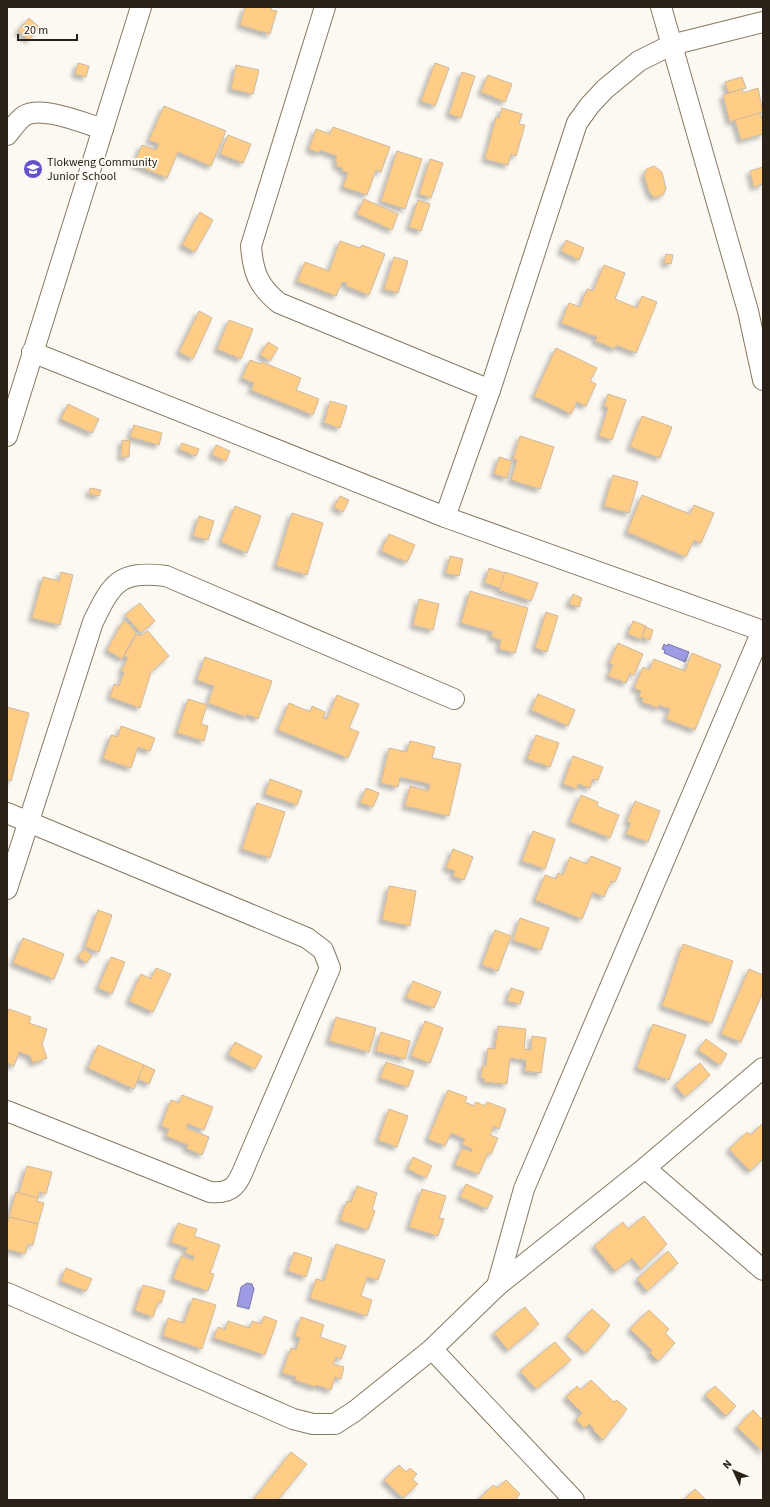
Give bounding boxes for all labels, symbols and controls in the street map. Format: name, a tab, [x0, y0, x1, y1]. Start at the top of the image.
scale bar	[18, 16, 77, 42]
text: 20 m	[24, 22, 48, 39]
place label: Tlokweng Community Junior School	[47, 154, 158, 185]
school or university icon: Tlokweng Community Junior School	[22, 158, 44, 180]
north arrow	[714, 1451, 754, 1491]
text: N	[719, 1457, 735, 1472]

